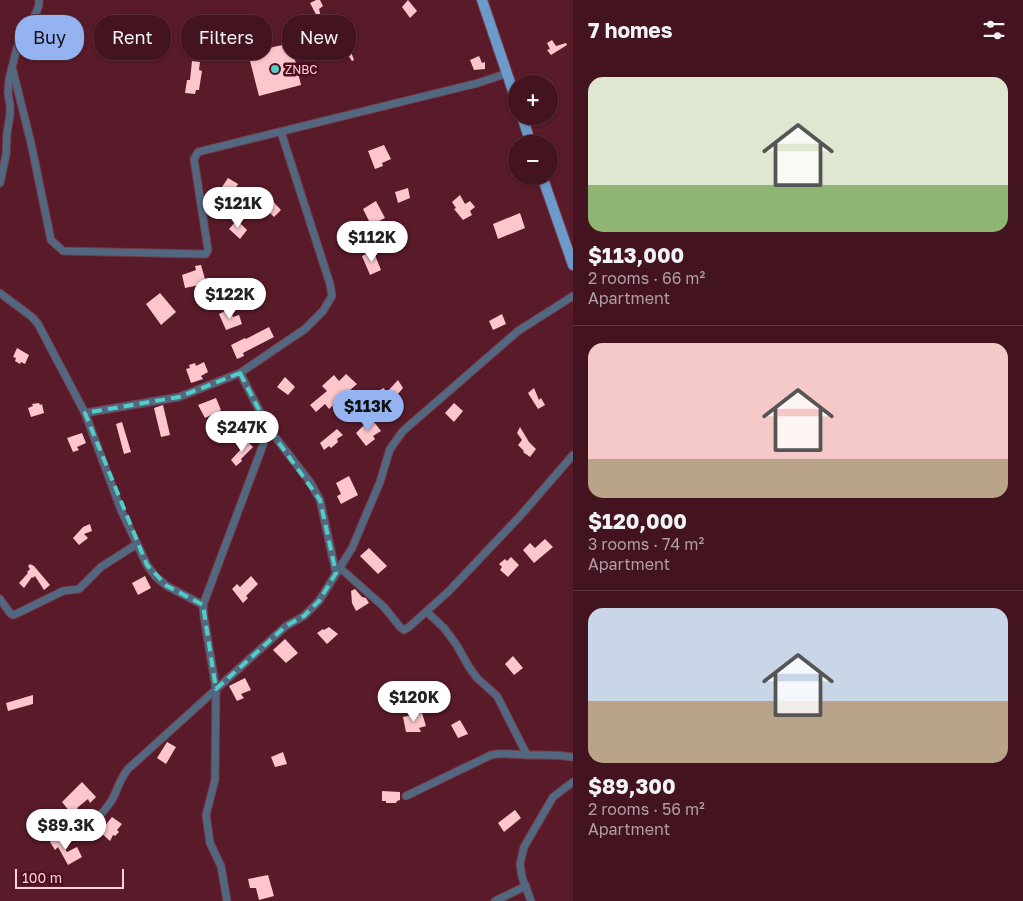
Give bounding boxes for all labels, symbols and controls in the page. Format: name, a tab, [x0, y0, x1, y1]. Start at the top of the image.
chip: Buy	[15, 15, 84, 60]
chip: Rent	[94, 15, 171, 60]
chip: Filters	[181, 15, 272, 60]
chip: New	[282, 15, 356, 60]
icon: filters	[980, 16, 1008, 44]
text: 7 homes	[588, 17, 673, 43]
place label: ZNBC	[285, 62, 317, 77]
marker: ZNBC	[269, 63, 281, 75]
map controls	[508, 75, 558, 185]
button: +	[508, 75, 558, 125]
icon: home	[753, 110, 843, 200]
button: −	[508, 135, 558, 185]
pin: $121K	[203, 186, 273, 229]
text: $121K	[214, 193, 262, 213]
pin: $112K	[337, 220, 407, 263]
text: $112K	[348, 227, 396, 247]
text: $113,000	[588, 242, 684, 268]
text: 2 rooms · 66 m²	[588, 268, 705, 288]
pin: $122K	[195, 278, 265, 320]
text: $122K	[205, 284, 255, 304]
text: Apartment	[588, 288, 670, 308]
icon: home	[753, 375, 843, 465]
pin: $113K	[333, 390, 403, 432]
text: $113K	[344, 396, 392, 416]
pin: $247K	[207, 410, 277, 453]
text: $247K	[217, 417, 267, 437]
text: $120,000	[588, 508, 687, 534]
text: 3 rooms · 74 m²	[588, 534, 704, 554]
text: Apartment	[588, 554, 670, 574]
icon: home	[753, 640, 843, 730]
pin: $120K	[379, 680, 449, 723]
text: $120K	[389, 687, 439, 707]
text: $89,300	[588, 773, 676, 799]
text: 2 rooms · 56 m²	[588, 799, 705, 819]
pin: $89.3K	[25, 808, 107, 851]
text: $89.3K	[37, 815, 95, 835]
text: Apartment	[588, 819, 670, 839]
scale bar	[15, 866, 124, 889]
text: 100 m	[22, 869, 62, 886]

